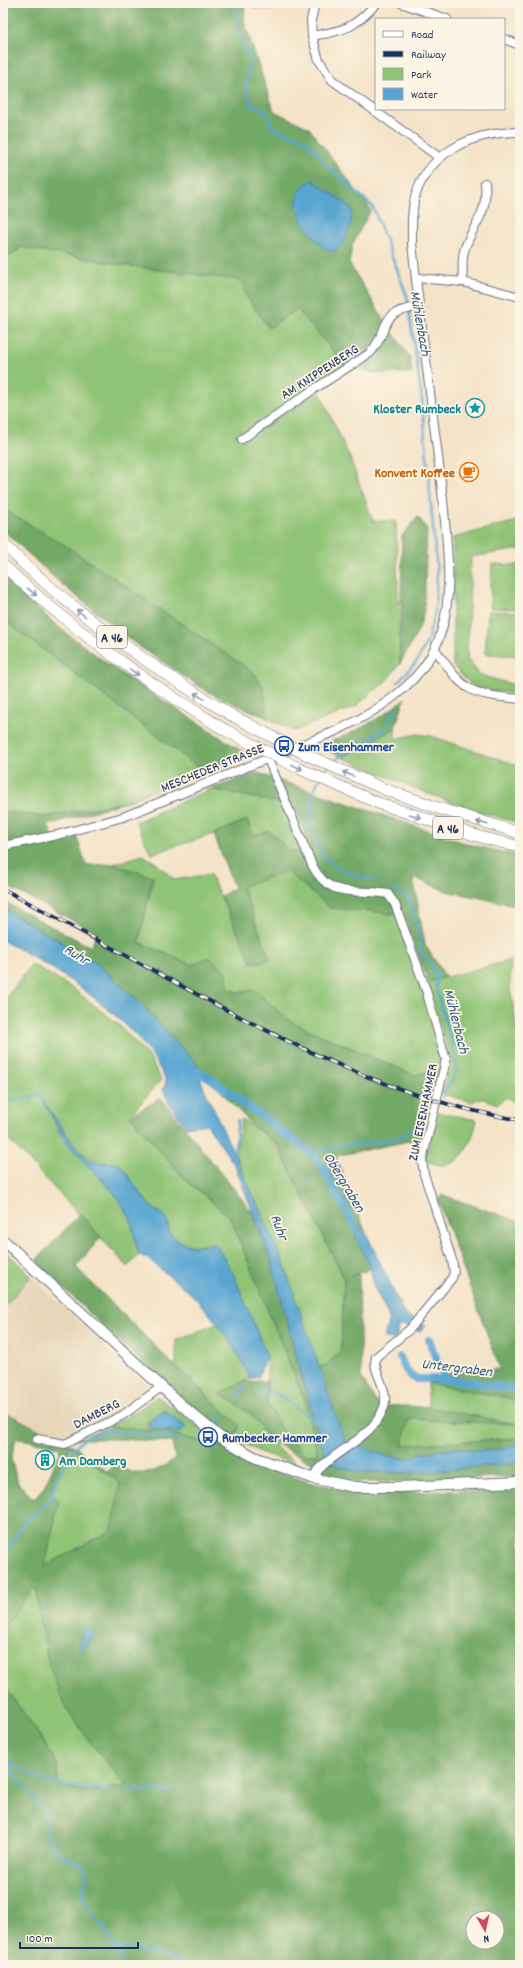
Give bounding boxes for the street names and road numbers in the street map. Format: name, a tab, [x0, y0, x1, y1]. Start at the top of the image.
street label: AM KNIPPENBERG	[277, 340, 363, 405]
road number: A 46	[97, 626, 127, 648]
street label: MESCHEDER STRASSE	[158, 739, 268, 799]
road number: A 46	[433, 817, 463, 839]
street label: ZUM EISENHAMMER	[404, 1062, 444, 1163]
street label: DAMBERG	[70, 1395, 124, 1435]

